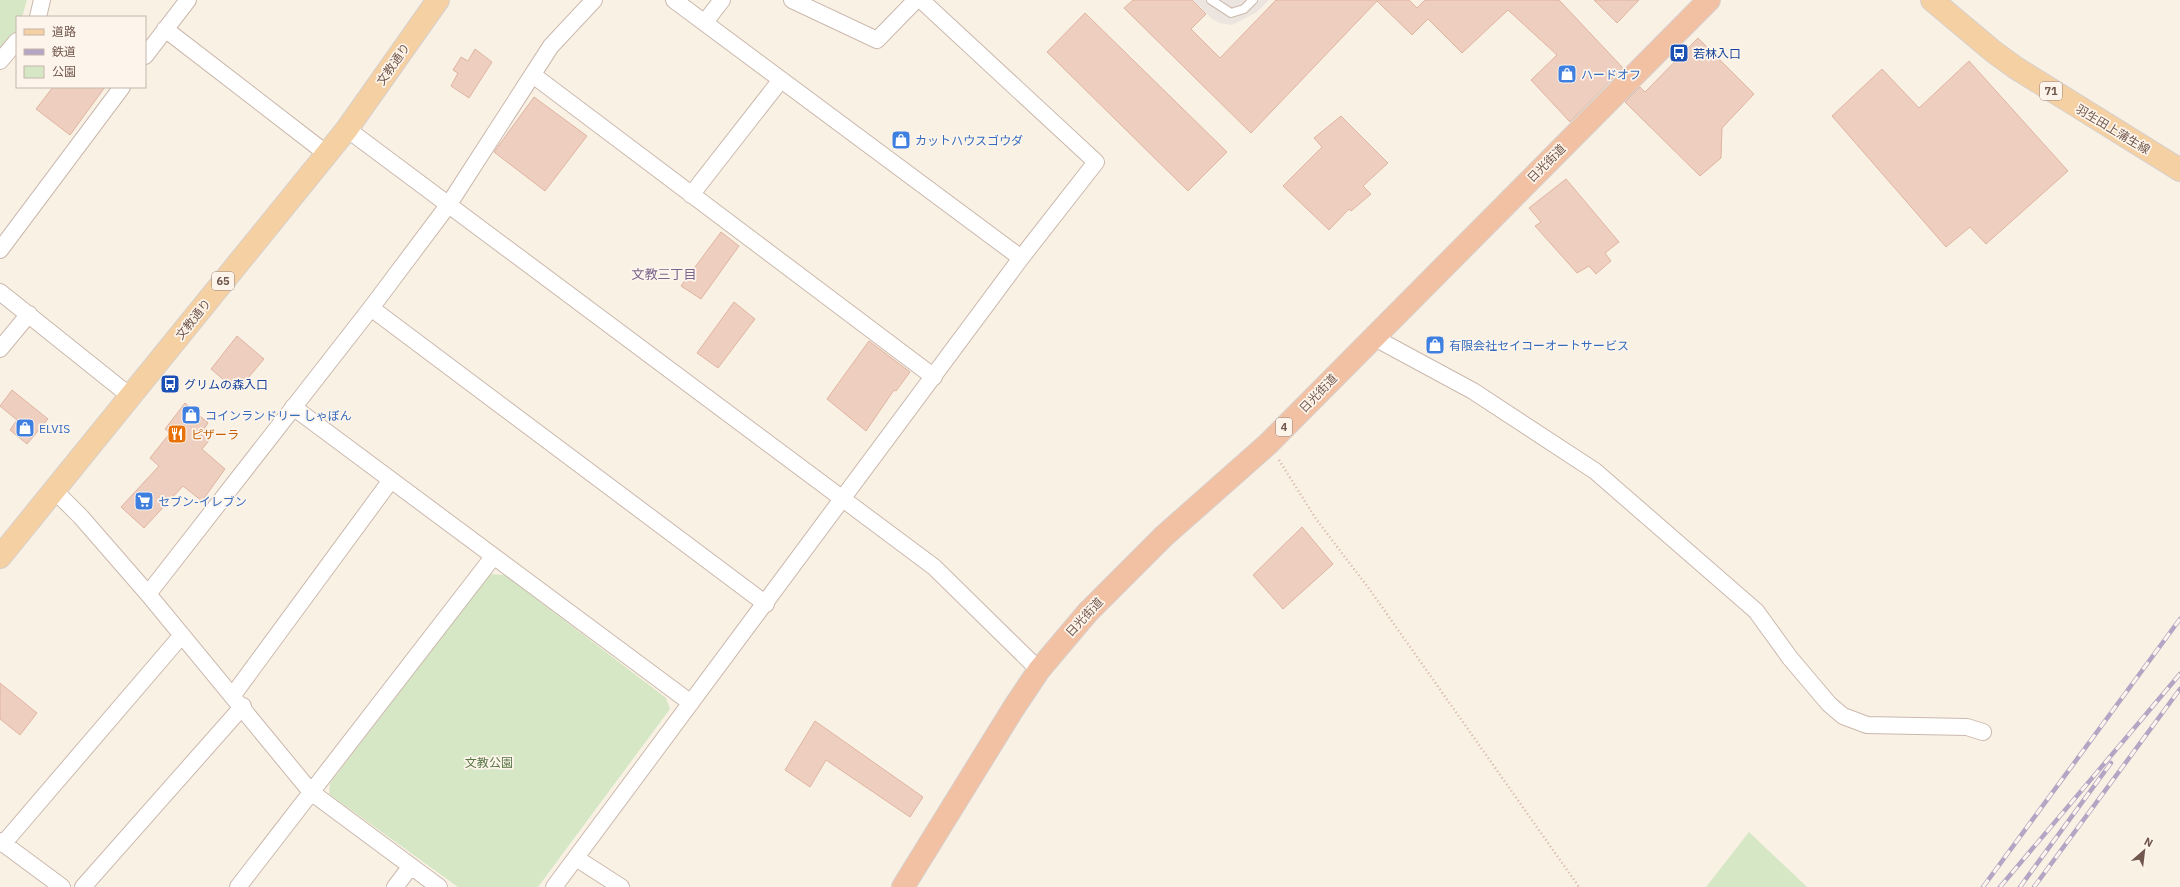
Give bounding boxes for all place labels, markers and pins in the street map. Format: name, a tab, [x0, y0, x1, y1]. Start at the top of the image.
bus stop icon: 若林入口	[1668, 42, 1690, 64]
place label: 若林入口	[1693, 46, 1741, 61]
shop icon: ハードオフ	[1556, 63, 1578, 85]
place label: ハードオフ	[1581, 67, 1641, 82]
shop icon: カットハウスゴウダ	[890, 129, 912, 151]
place label: カットハウスゴウダ	[915, 133, 1023, 148]
shop icon: 有限会社セイコーオートサービス	[1424, 334, 1446, 356]
place label: 有限会社セイコーオートサービス	[1449, 338, 1629, 353]
bus stop icon: グリムの森入口	[159, 373, 181, 395]
place label: グリムの森入口	[184, 377, 268, 392]
shop icon: コインランドリー しゃぼん	[180, 404, 202, 426]
place label: コインランドリー しゃぼん	[205, 408, 352, 423]
shop icon: ELVIS	[14, 417, 36, 439]
place label: ELVIS	[39, 421, 70, 436]
restaurant icon: ピザーラ	[166, 423, 188, 445]
place label: ピザーラ	[191, 427, 239, 442]
supermarket icon: セブン-イレブン	[133, 490, 155, 512]
place label: セブン-イレブン	[158, 494, 247, 509]

